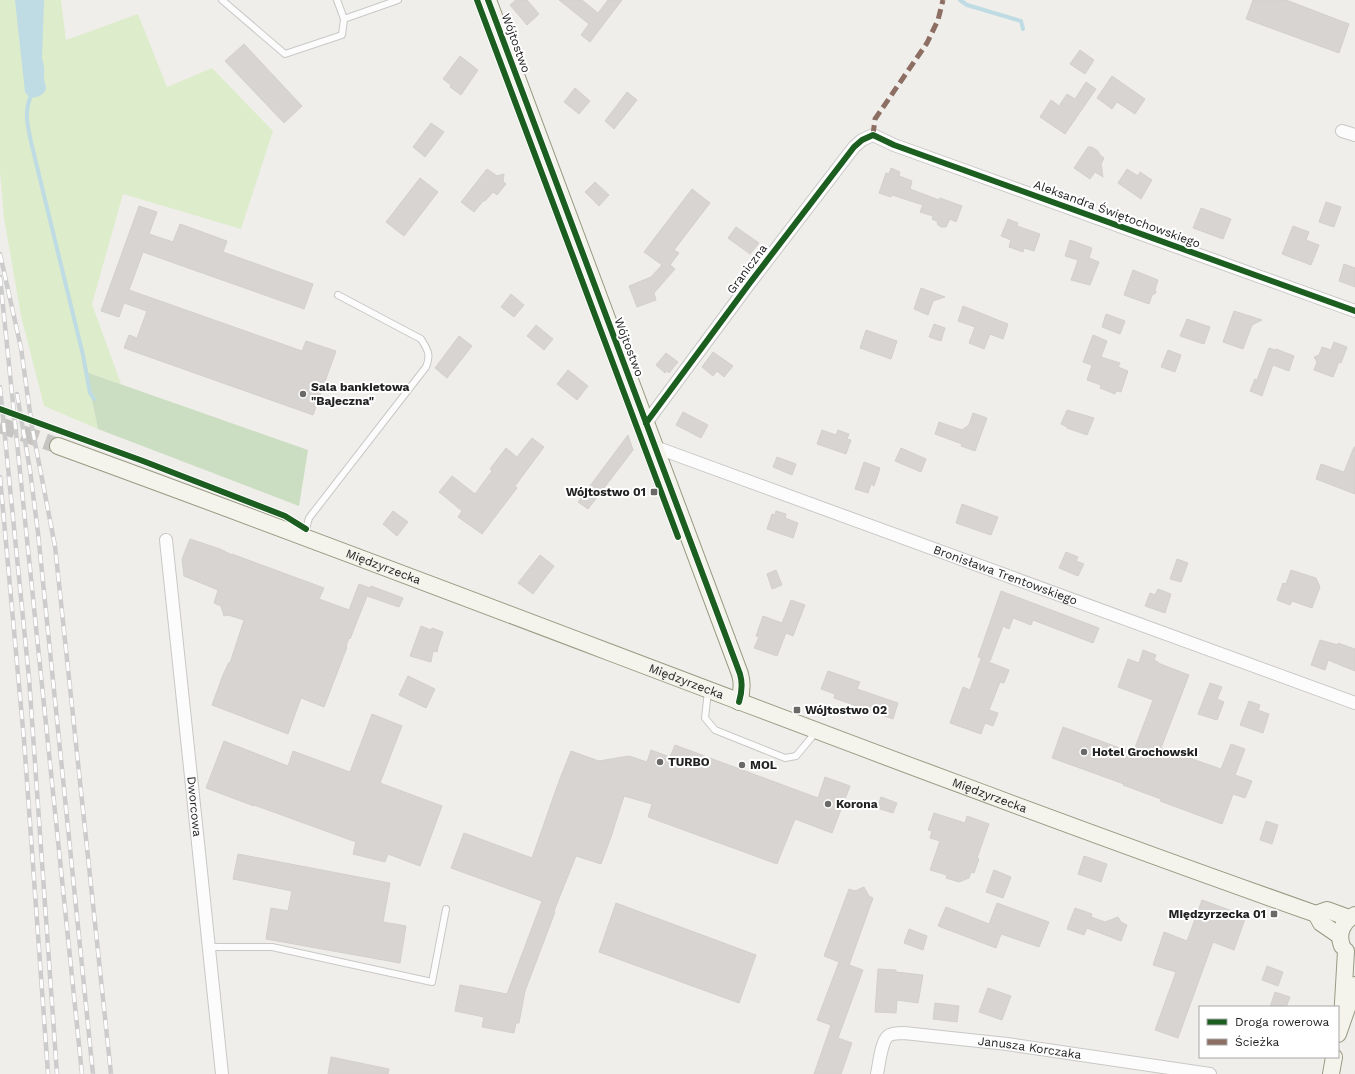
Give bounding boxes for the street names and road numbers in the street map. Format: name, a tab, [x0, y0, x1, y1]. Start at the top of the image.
street label: Wójtostwo	[499, 11, 533, 75]
street label: Aleksandra Świętochowskiego	[1032, 177, 1202, 251]
street label: Graniczna	[724, 241, 770, 296]
street label: Wójtostwo	[611, 315, 647, 379]
street label: Bronisława Trentowskiego	[931, 542, 1079, 608]
street label: Międzyrzecka	[344, 546, 423, 587]
street label: Międzyrzecka	[647, 661, 726, 702]
street label: Międzyrzecka	[950, 775, 1029, 816]
street label: Dworcowa	[184, 776, 204, 838]
street label: Janusza Korczaka	[977, 1034, 1082, 1062]

